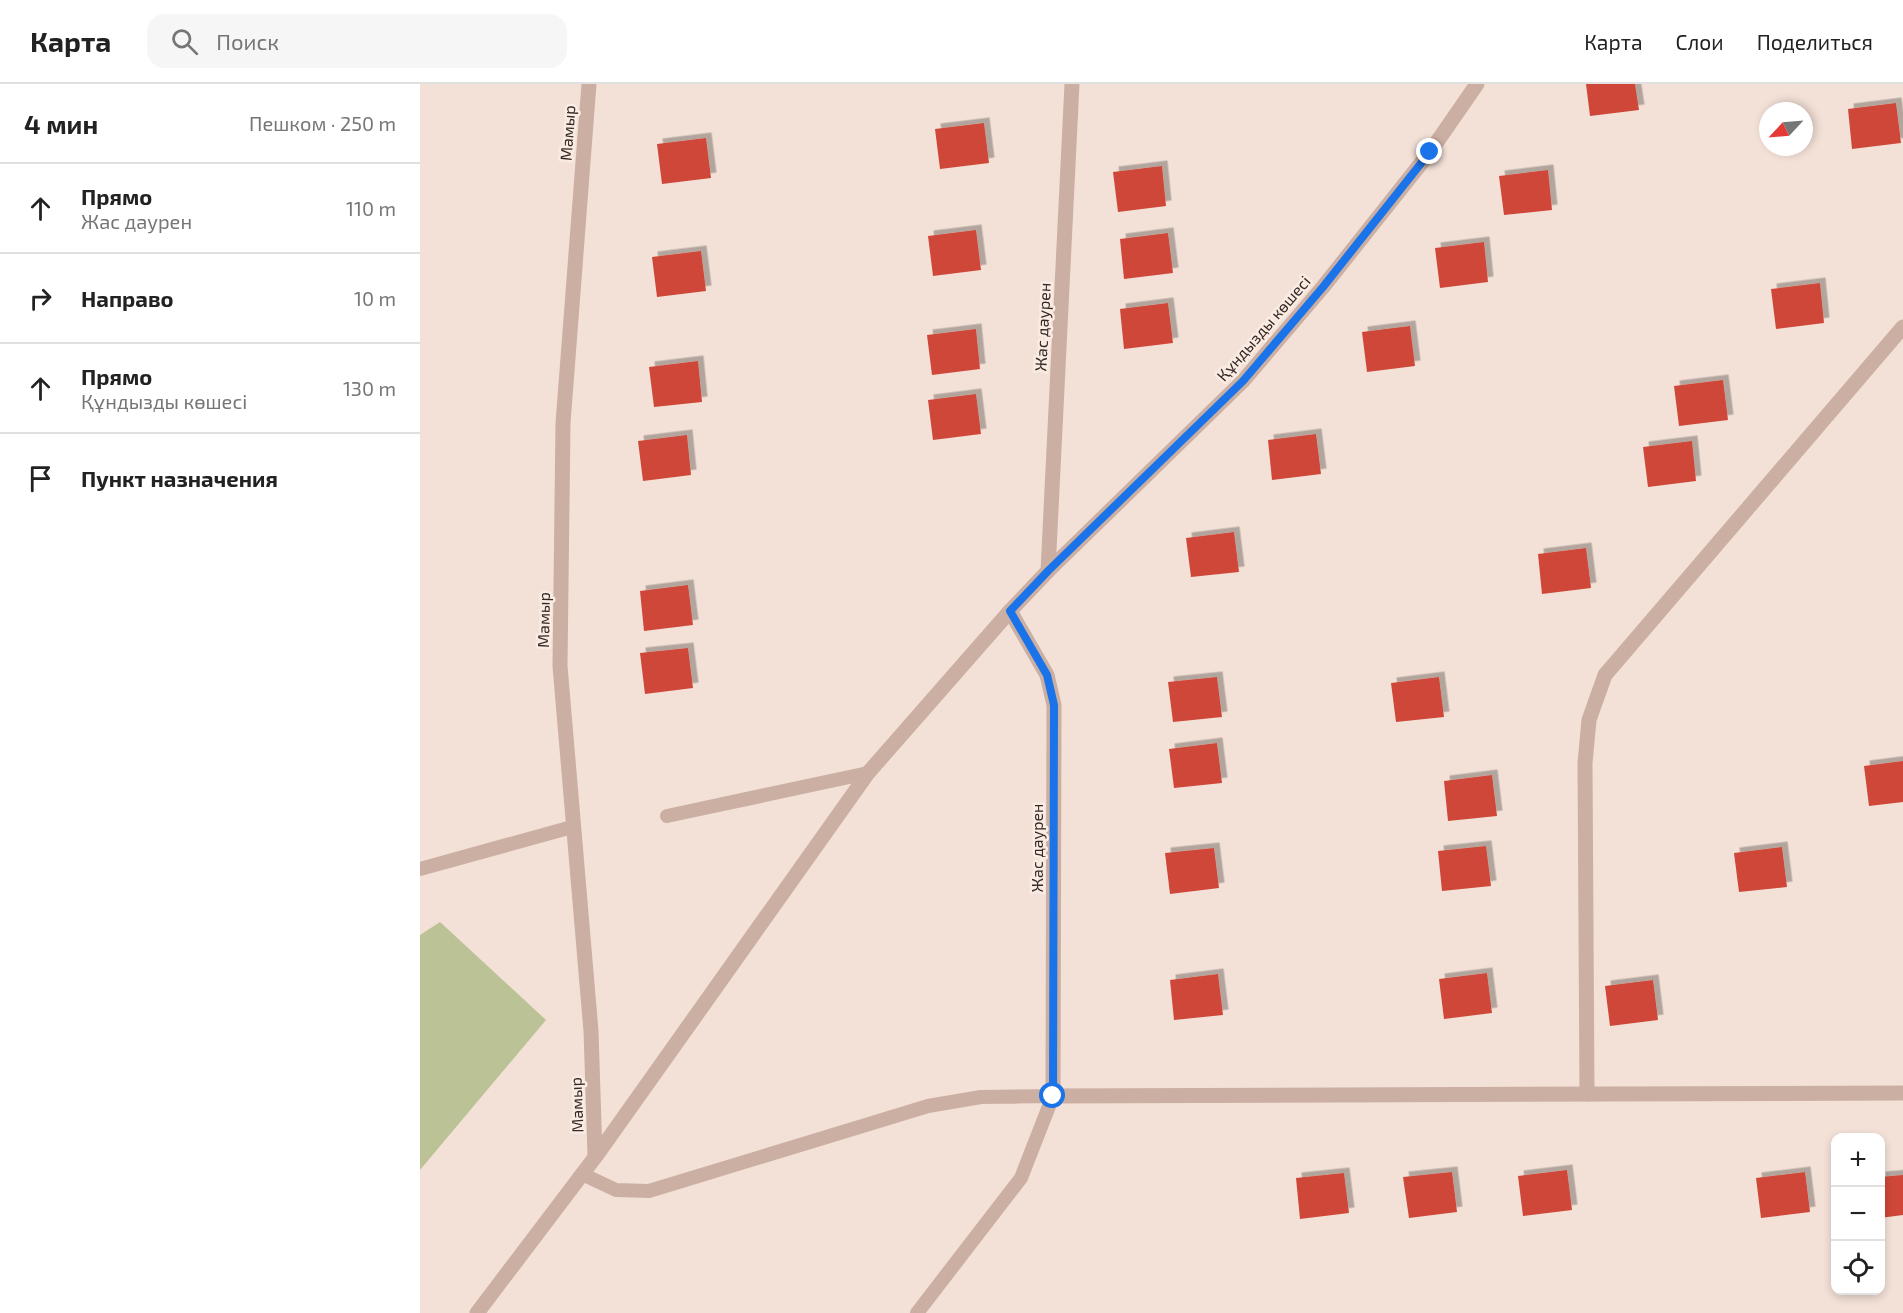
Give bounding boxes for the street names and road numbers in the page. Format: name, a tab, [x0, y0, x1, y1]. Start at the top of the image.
street label: Мамыр	[556, 105, 578, 161]
street label: Құндызды көшесі	[1212, 272, 1314, 384]
street label: Жас даурен	[1030, 282, 1055, 372]
street label: Мамыр	[533, 592, 553, 648]
street label: Жас даурен	[1027, 804, 1047, 892]
street label: Мамыр	[566, 1077, 586, 1133]

